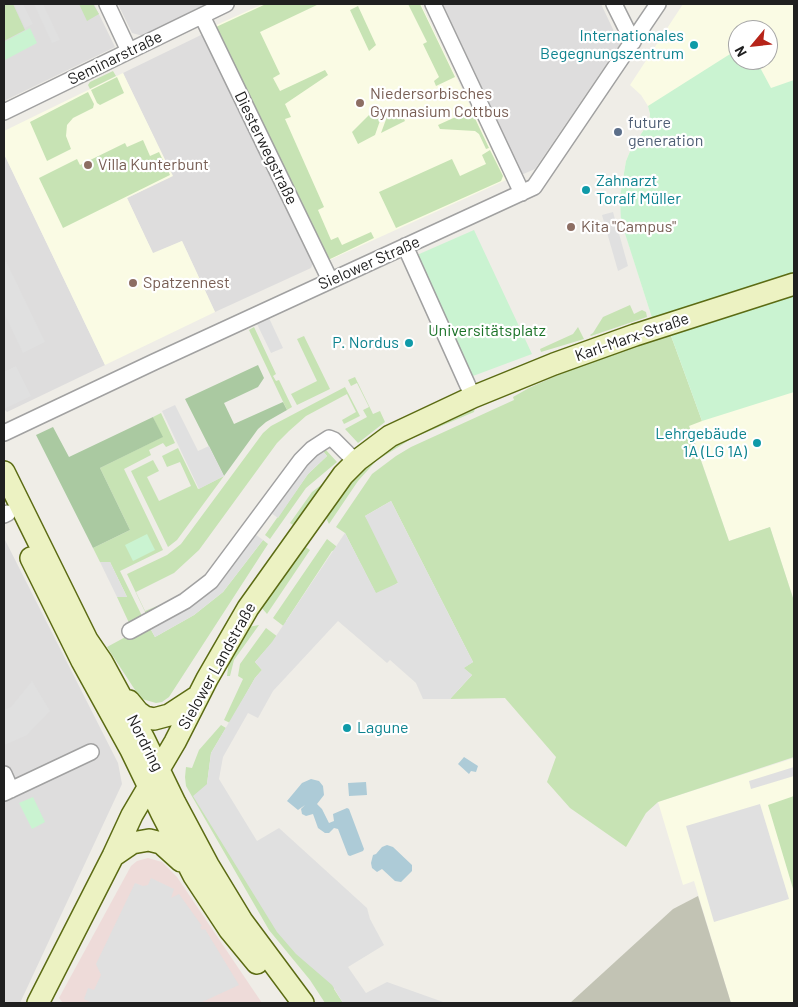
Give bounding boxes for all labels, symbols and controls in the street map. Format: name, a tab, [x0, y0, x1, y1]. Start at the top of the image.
north arrow	[728, 20, 778, 70]
place label: Internationales Begegnungszentrum	[540, 26, 684, 64]
street label: Seminarstraße	[65, 27, 165, 89]
marker: Internationales Begegnungszentrum	[688, 39, 700, 51]
text: N	[731, 44, 750, 60]
place label: Niedersorbisches Gymnasium Cottbus	[370, 84, 509, 122]
street label: Diesterwegstraße	[230, 88, 302, 208]
marker: Niedersorbisches Gymnasium Cottbus	[354, 97, 366, 109]
place label: future generation	[628, 113, 703, 151]
marker: future generation	[612, 126, 624, 138]
place label: Villa Kunterbunt	[98, 155, 209, 175]
marker: Villa Kunterbunt	[82, 159, 94, 171]
place label: Zahnarzt Toralf Müller	[596, 171, 681, 209]
marker: Zahnarzt Toralf Müller	[580, 184, 592, 196]
place label: Kita "Campus"	[581, 217, 676, 237]
marker: Kita "Campus"	[565, 221, 577, 233]
street label: Sielower Straße	[315, 232, 423, 294]
place label: Spatzennest	[143, 273, 230, 293]
marker: Spatzennest	[127, 277, 139, 289]
street label: Karl-Marx-Straße	[572, 308, 692, 366]
park label: Universitätsplatz	[428, 321, 546, 341]
place label: P. Nordus	[332, 333, 399, 353]
marker: P. Nordus	[403, 337, 415, 349]
place label: Lehrgebäude 1A (LG 1A)	[655, 424, 747, 462]
marker: Lehrgebäude 1A (LG 1A)	[751, 437, 763, 449]
street label: Sielower Landstraße	[174, 599, 260, 733]
street label: Nordring	[123, 711, 167, 775]
place label: Lagune	[357, 718, 408, 738]
marker: Lagune	[341, 722, 353, 734]

